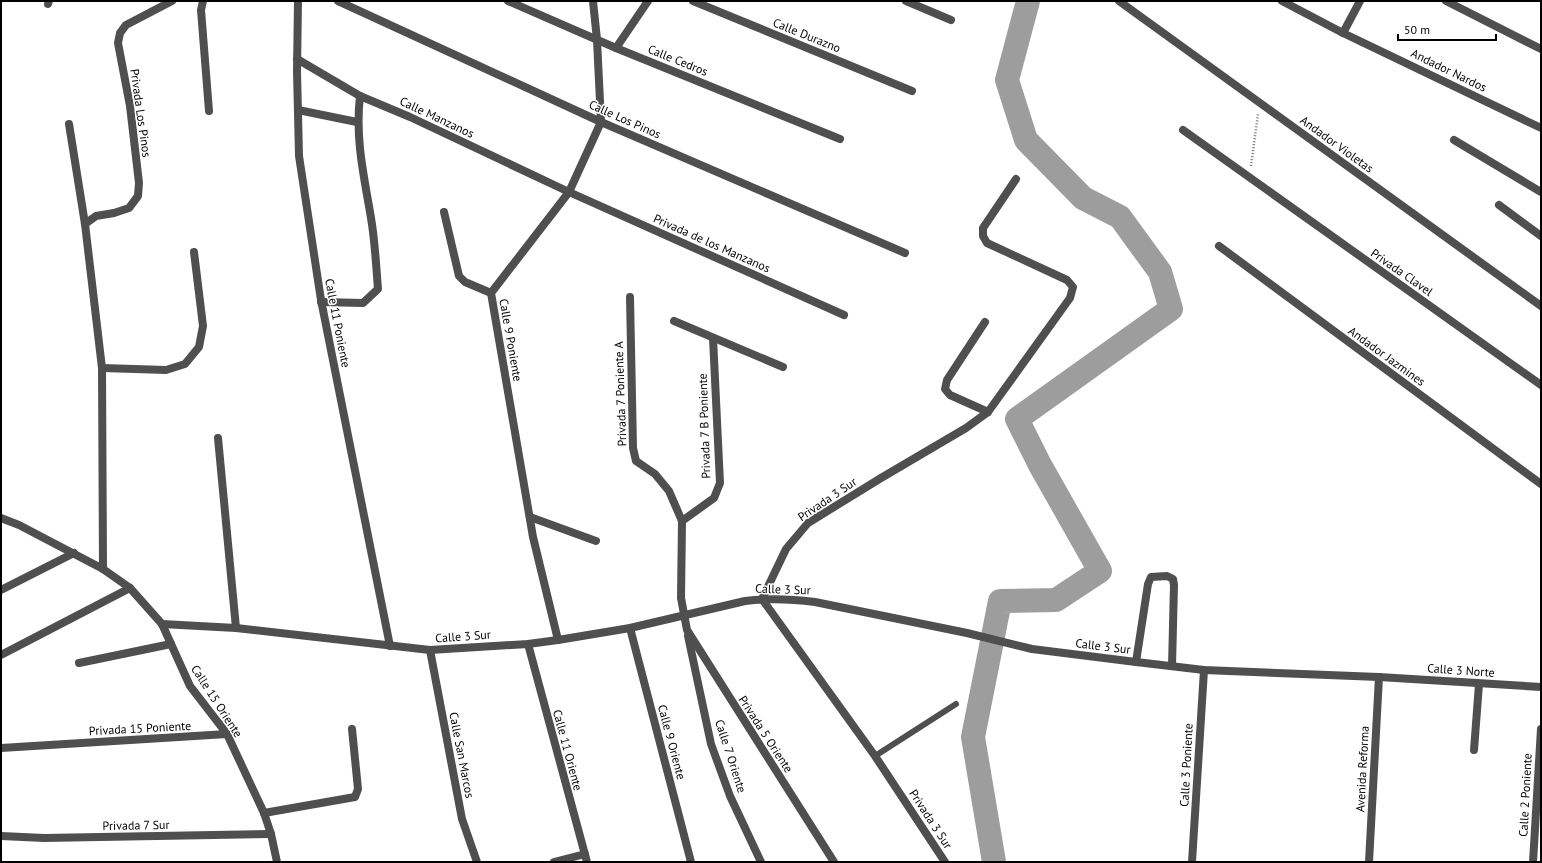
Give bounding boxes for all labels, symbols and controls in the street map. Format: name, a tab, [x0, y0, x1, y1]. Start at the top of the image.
street label: Calle Durazno	[771, 15, 843, 55]
scale bar	[1398, 16, 1496, 42]
text: 50 m	[1404, 22, 1430, 37]
street label: Calle Cedros	[646, 41, 710, 79]
street label: Andador Nardos	[1409, 45, 1489, 95]
street label: Privada Los Pinos	[127, 68, 155, 158]
street label: Calle Manzanos	[397, 93, 477, 141]
street label: Calle Los Pinos	[587, 96, 663, 142]
street label: Andador Violetas	[1297, 112, 1377, 176]
street label: Privada de los Manzanos	[651, 210, 773, 276]
street label: Privada Clavel	[1368, 245, 1436, 299]
street label: Calle 11 Poniente	[322, 277, 354, 369]
street label: Calle 9 Poniente	[496, 297, 526, 383]
street label: Andador Jazmines	[1346, 323, 1428, 389]
street label: Privada 7 Poniente A	[611, 341, 629, 447]
street label: Privada 7 B Poniente	[695, 373, 713, 479]
street label: Privada 3 Sur	[795, 474, 859, 524]
street label: Calle 3 Sur	[755, 581, 811, 597]
street label: Calle 3 Sur	[435, 627, 491, 645]
street label: Calle 3 Sur	[1075, 635, 1131, 657]
street label: Calle 3 Norte	[1427, 660, 1495, 680]
street label: Calle 15 Oriente	[188, 662, 246, 740]
street label: Privada 5 Oriente	[736, 693, 796, 775]
street label: Calle 9 Oriente	[655, 703, 689, 781]
street label: Calle 11 Oriente	[550, 708, 586, 792]
street label: Calle San Marcos	[446, 711, 478, 799]
street label: Calle 7 Oriente	[712, 717, 750, 795]
street label: Privada 15 Poniente	[88, 718, 192, 738]
street label: Calle 3 Poniente	[1176, 723, 1196, 807]
street label: Avenida Reforma	[1352, 725, 1372, 812]
street label: Calle 2 Poniente	[1515, 753, 1535, 837]
street label: Privada 3 Sur	[906, 787, 956, 851]
street label: Privada 7 Sur	[102, 817, 170, 833]

